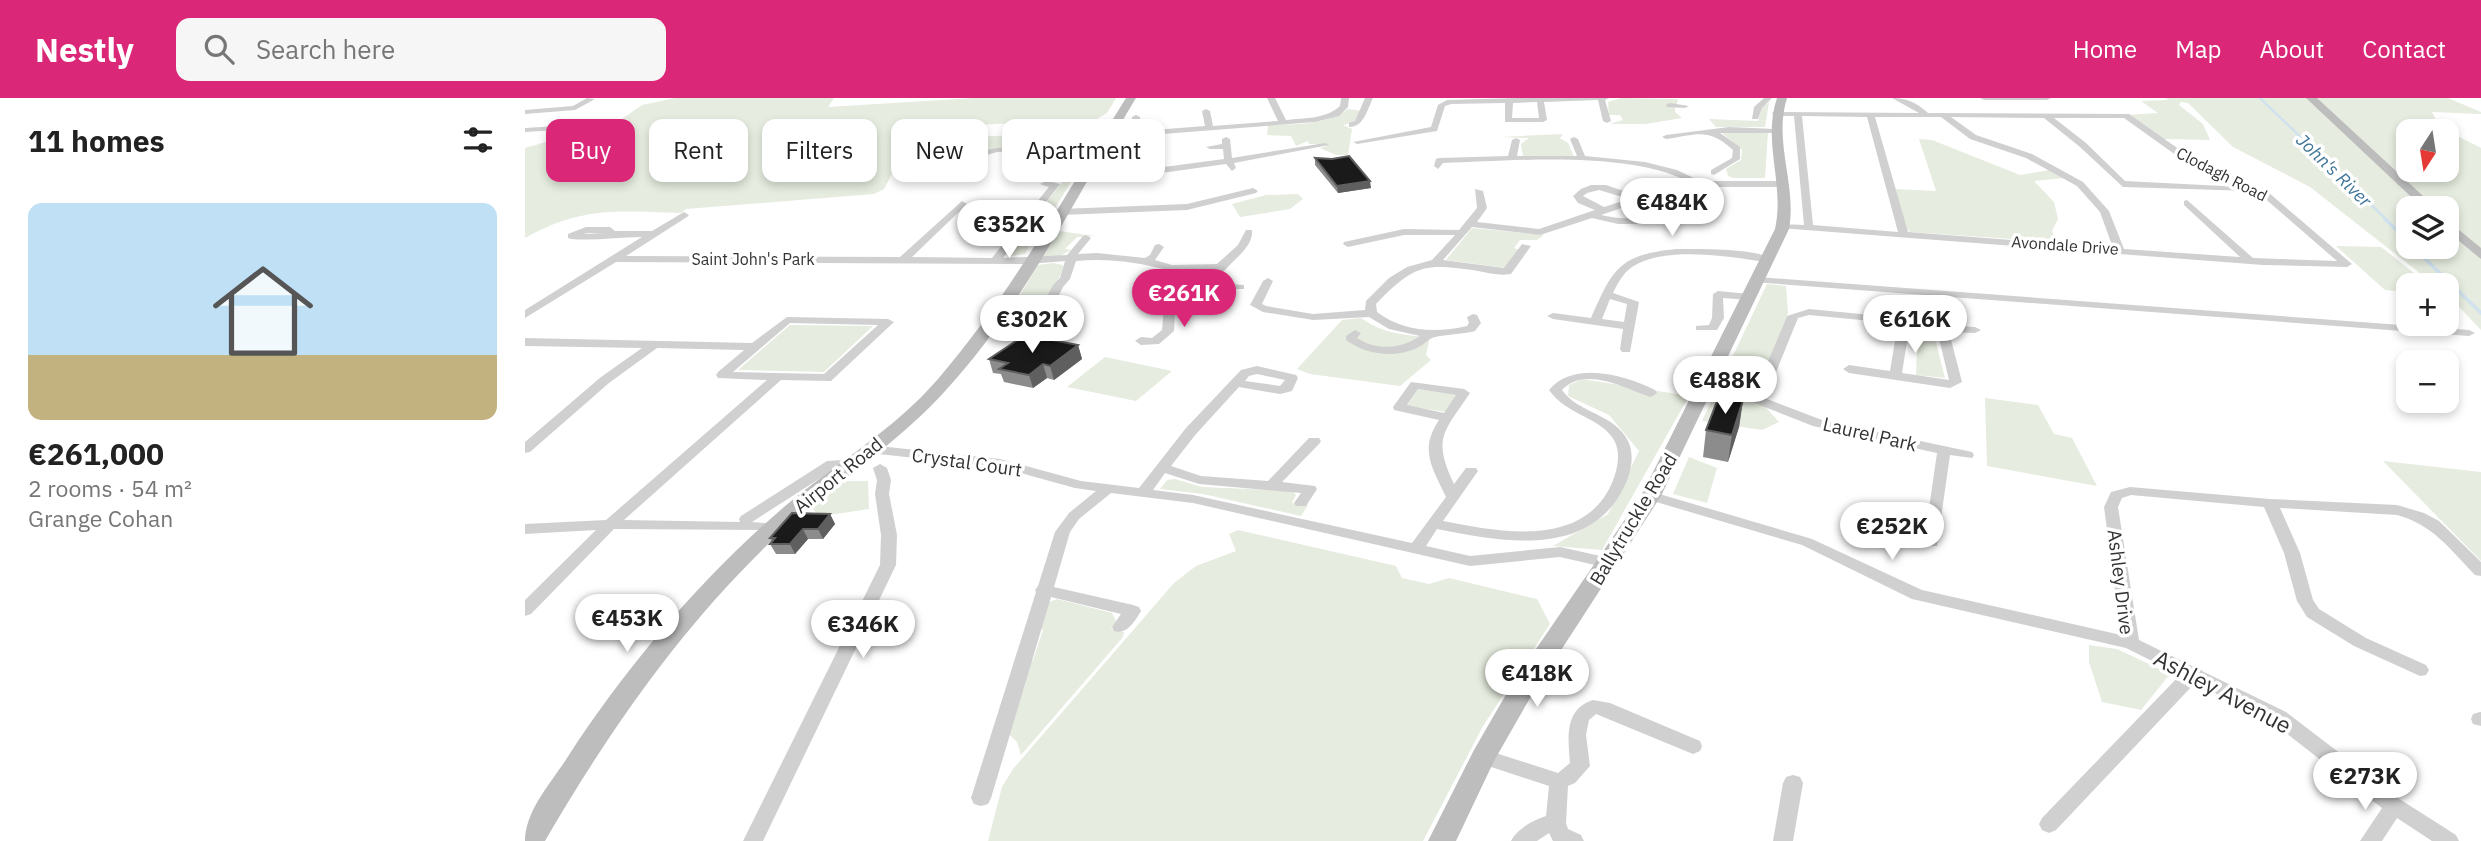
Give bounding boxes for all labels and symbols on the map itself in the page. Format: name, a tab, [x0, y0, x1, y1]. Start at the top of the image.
north arrow	[2396, 119, 2459, 182]
water label: John's River	[2292, 128, 2377, 212]
street label: Clodagh Road	[2173, 143, 2271, 205]
pin: €484K	[1623, 178, 1721, 238]
pin: €352K	[960, 200, 1058, 260]
street label: Avondale Drive	[2011, 231, 2120, 259]
street label: Saint John's Park	[691, 249, 815, 269]
pin: €261K	[1135, 270, 1233, 329]
pin: €302K	[983, 296, 1081, 355]
pin: €616K	[1866, 296, 1964, 355]
pin: €488K	[1676, 356, 1774, 416]
street label: Laurel Park	[1821, 412, 1919, 456]
street label: Airport Road	[789, 432, 887, 518]
street label: Crystal Court	[910, 442, 1024, 482]
street label: Ballytruckle Road	[1584, 449, 1682, 589]
pin: €252K	[1843, 503, 1941, 562]
street label: Ashley Drive	[2103, 528, 2139, 636]
pin: €453K	[578, 594, 676, 654]
pin: €346K	[814, 601, 912, 660]
street label: Ashley Avenue	[2149, 642, 2297, 740]
pin: €418K	[1488, 650, 1586, 709]
pin: €273K	[2316, 752, 2414, 812]

